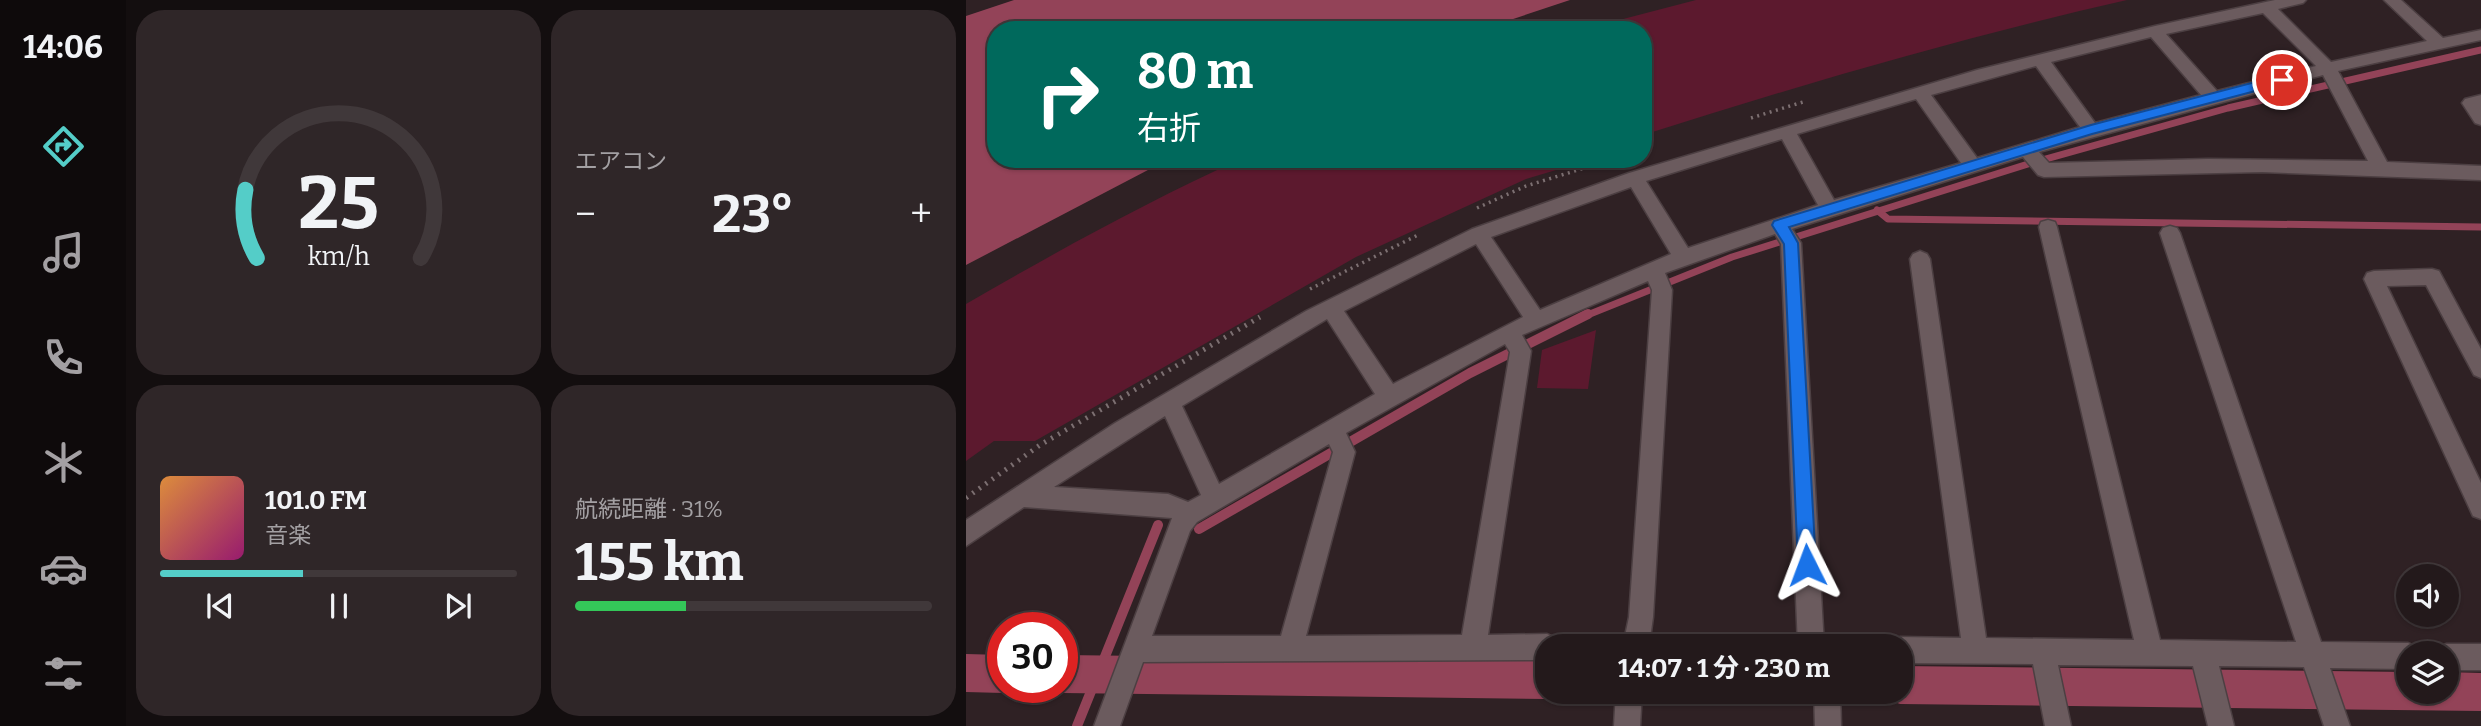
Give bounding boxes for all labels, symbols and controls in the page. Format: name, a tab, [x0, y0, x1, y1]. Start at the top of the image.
text: 14:06	[23, 28, 103, 66]
text: 80 m	[1137, 42, 1253, 101]
icon: right	[1022, 49, 1113, 140]
pin	[2252, 50, 2312, 110]
icon: arrive	[2263, 61, 2301, 99]
text: 右折	[1137, 109, 1201, 147]
icon: directions	[39, 122, 88, 171]
text: エアコン	[575, 147, 667, 175]
text: 25	[298, 161, 379, 248]
text: 23°	[712, 183, 794, 246]
text: −	[575, 191, 596, 237]
text: +	[910, 191, 932, 237]
icon: music	[39, 228, 88, 277]
text: km/h	[308, 242, 370, 272]
icon: phone	[39, 333, 88, 382]
icon: climate	[39, 438, 88, 487]
text: 101.0 FM	[265, 485, 367, 516]
text: 航続距離 · 31%	[575, 495, 723, 523]
text: 音楽	[265, 521, 311, 549]
position arrow	[1770, 528, 1844, 602]
text: 155 km	[575, 531, 744, 594]
icon: car	[39, 544, 88, 593]
map controls	[2396, 564, 2459, 704]
button: sound	[2396, 564, 2459, 627]
icon: previous	[201, 587, 239, 625]
icon: pause	[320, 587, 358, 625]
icon: next	[439, 587, 477, 625]
speed limit sign: 30	[987, 612, 1078, 703]
button: layers	[2396, 641, 2459, 704]
icon: filters	[39, 649, 88, 698]
text: 14:07 · 1 分 · 230 m	[1618, 653, 1830, 684]

